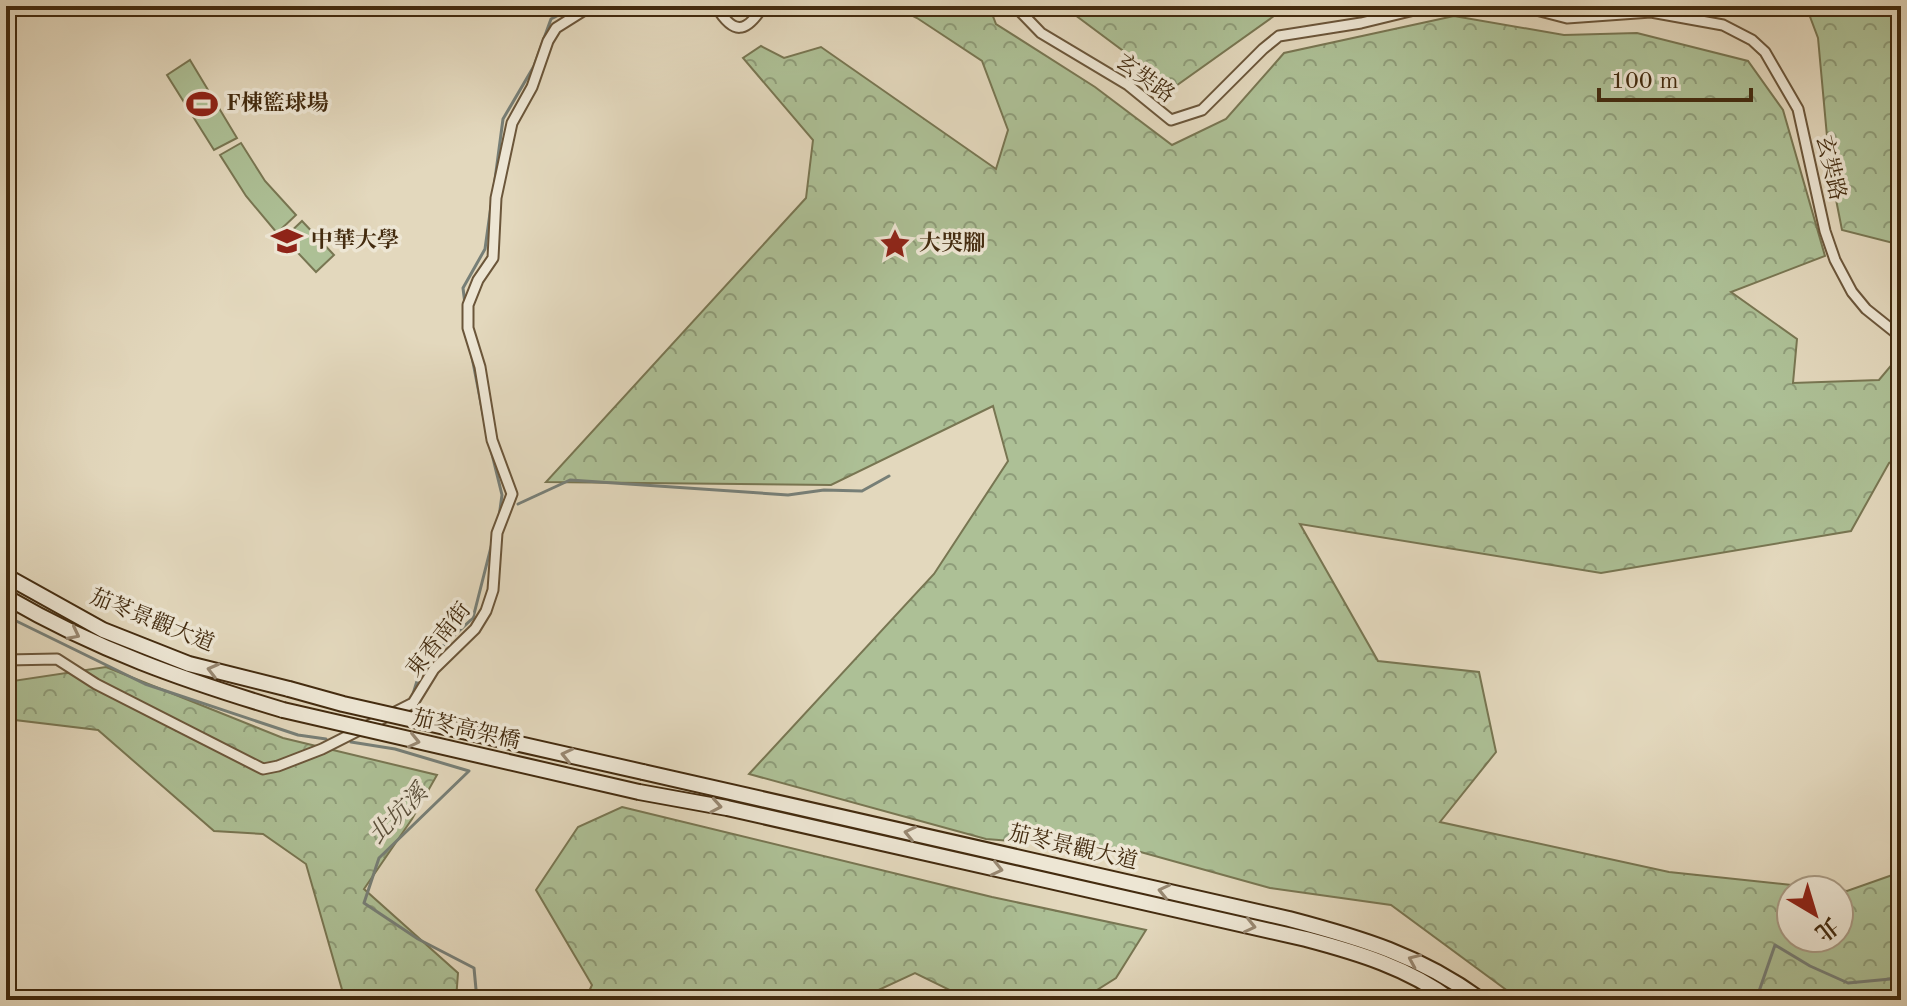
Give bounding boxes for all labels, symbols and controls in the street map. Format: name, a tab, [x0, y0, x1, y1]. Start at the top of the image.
street label: 玄奘路	[1112, 49, 1179, 107]
scale bar	[1599, 52, 1751, 102]
text: 100 m	[1611, 70, 1679, 94]
sports icon: F棟籃球場	[185, 87, 219, 121]
place label: F棟籃球場	[226, 91, 329, 115]
street label: 玄奘路	[1812, 133, 1850, 203]
school or university icon: 中華大學	[270, 224, 304, 258]
place icon: 大哭腳	[878, 227, 912, 261]
place label: 中華大學	[311, 228, 399, 252]
place label: 大哭腳	[919, 231, 985, 255]
street label: 茄苳景觀大道	[87, 584, 218, 656]
street label: 東香南街	[401, 598, 475, 681]
one-way arrow	[66, 624, 81, 640]
one-way arrow	[207, 663, 220, 680]
street label: 茄苳高架橋	[410, 705, 523, 753]
one-way arrow	[406, 732, 420, 749]
one-way arrow	[561, 747, 575, 764]
water label: 北坑溪	[363, 777, 435, 849]
one-way arrow	[709, 796, 723, 813]
street label: 茄苳景觀大道	[1006, 820, 1140, 874]
one-way arrow	[904, 825, 918, 842]
one-way arrow	[989, 860, 1003, 877]
north arrow	[1775, 874, 1855, 954]
one-way arrow	[1158, 883, 1171, 900]
text: 北	[1811, 913, 1843, 945]
one-way arrow	[1243, 917, 1257, 934]
one-way arrow	[1407, 954, 1422, 970]

